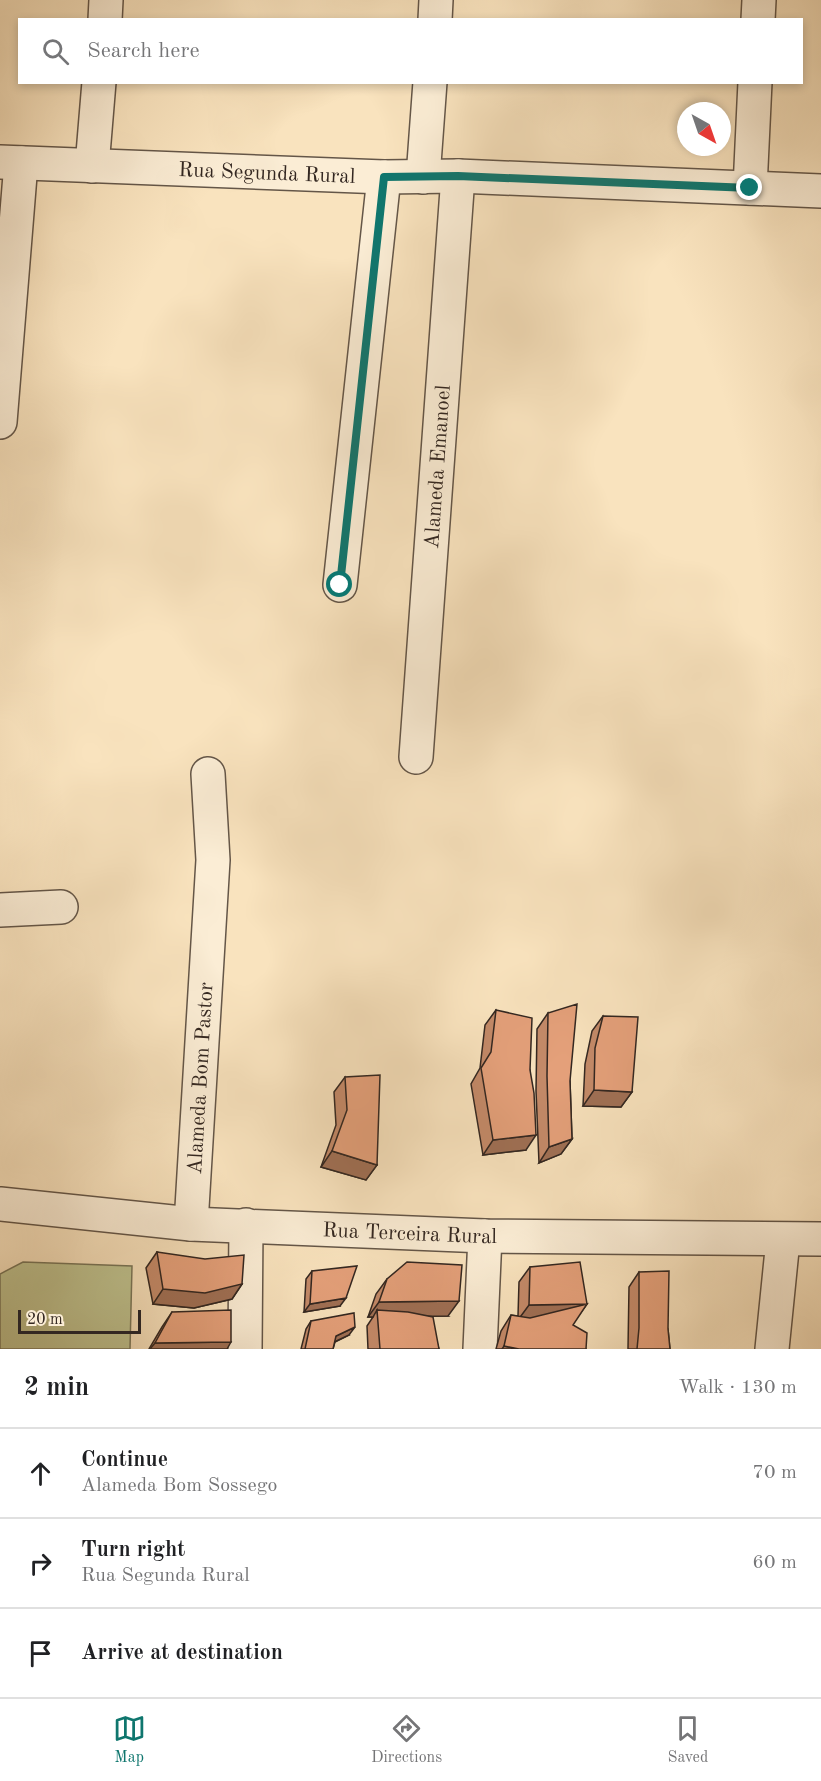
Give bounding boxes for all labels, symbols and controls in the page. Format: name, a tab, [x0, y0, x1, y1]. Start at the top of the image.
search box	[18, 18, 803, 84]
icon: search	[39, 35, 72, 68]
text: Search here	[87, 40, 200, 62]
north arrow	[677, 102, 731, 156]
street label: Rua Segunda Rural	[178, 160, 356, 188]
route end	[736, 174, 762, 200]
street label: Alameda Emanoel	[422, 384, 455, 550]
route start	[326, 571, 352, 597]
street label: Alameda Bom Pastor	[185, 981, 218, 1175]
street label: Rua Terceira Rural	[322, 1220, 497, 1248]
scale bar	[18, 1307, 141, 1334]
text: 20 m	[27, 1312, 63, 1328]
text: 2 min	[24, 1375, 89, 1401]
text: Walk · 130 m	[678, 1378, 797, 1398]
text: Continue	[81, 1449, 168, 1471]
icon: ahead	[24, 1457, 57, 1490]
text: 70 m	[752, 1463, 797, 1483]
text: Alameda Bom Sossego	[81, 1476, 277, 1496]
text: Turn right	[81, 1539, 185, 1561]
icon: right	[24, 1547, 57, 1580]
text: 60 m	[752, 1553, 797, 1573]
text: Rua Segunda Rural	[81, 1566, 250, 1586]
icon: arrive	[24, 1637, 57, 1670]
text: Arrive at destination	[81, 1642, 283, 1664]
tab: Map	[113, 1712, 146, 1768]
tab: Directions	[371, 1712, 442, 1768]
tab: Saved	[668, 1712, 708, 1768]

